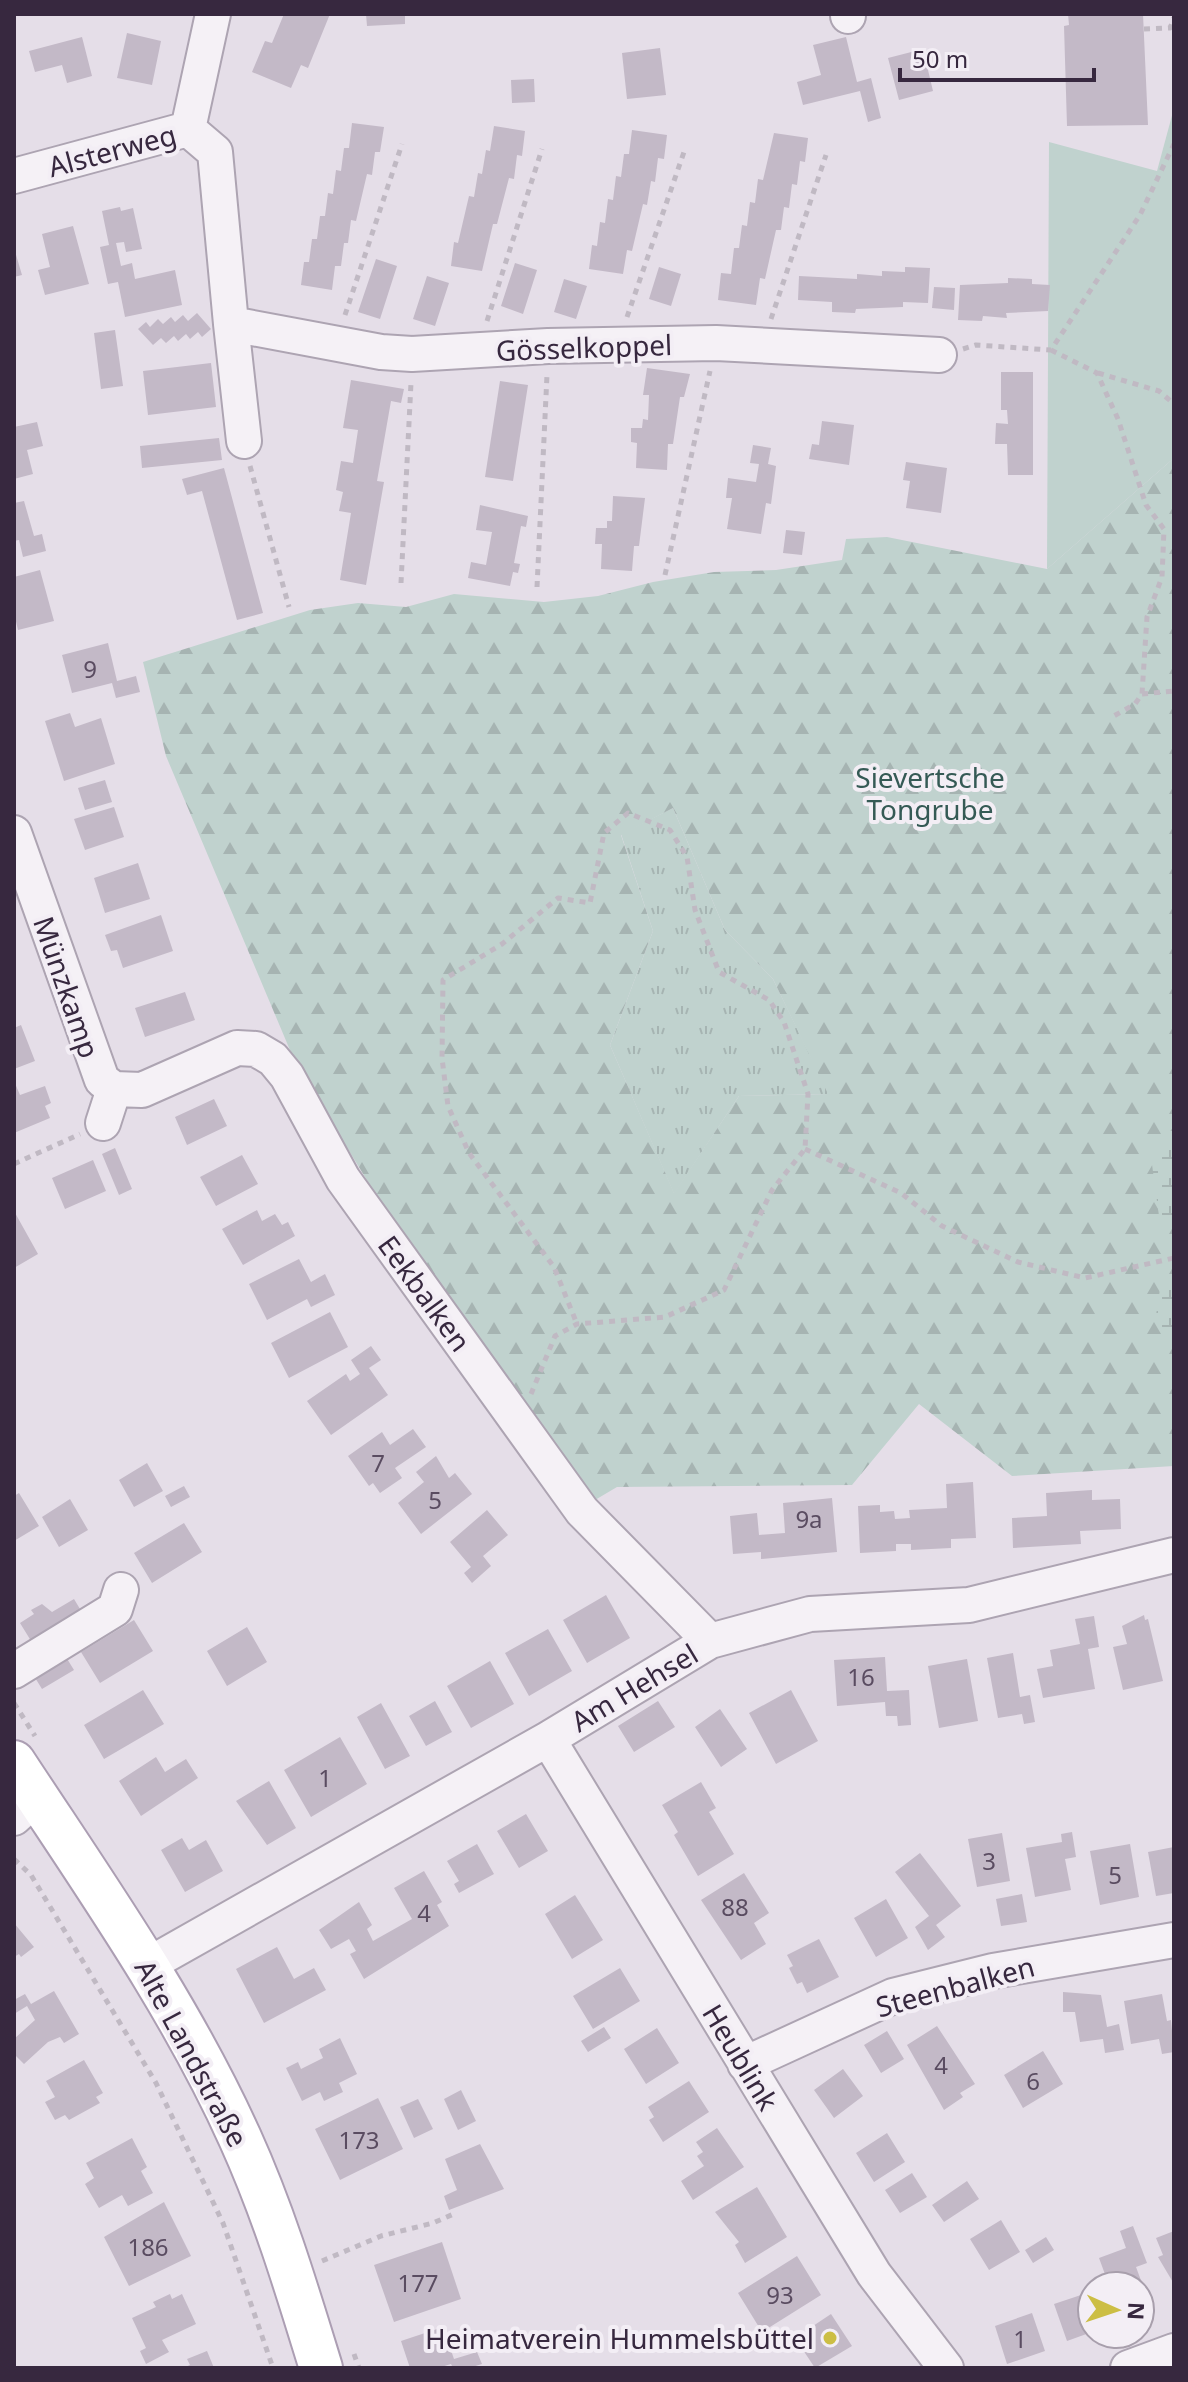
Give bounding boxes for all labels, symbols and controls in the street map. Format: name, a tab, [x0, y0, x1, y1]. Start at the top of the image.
scale bar	[900, 32, 1094, 82]
text: 50 m	[912, 42, 968, 75]
street label: Alsterweg	[44, 115, 180, 185]
street label: Gösselkoppel	[495, 325, 673, 369]
house number: 9	[83, 652, 97, 685]
park label: Sievertsche Tongrube	[855, 758, 1005, 828]
street label: Münzkamp	[25, 911, 109, 1063]
street label: Eekbalken	[370, 1227, 480, 1359]
house number: 7	[371, 1446, 385, 1479]
house number: 5	[428, 1483, 442, 1516]
house number: 9a	[795, 1502, 823, 1535]
street label: Am Hehsel	[564, 1634, 704, 1740]
house number: 16	[847, 1660, 875, 1693]
house number: 1	[318, 1761, 332, 1794]
house number: 3	[982, 1844, 996, 1877]
house number: 5	[1108, 1858, 1122, 1891]
house number: 88	[721, 1890, 749, 1923]
house number: 4	[417, 1896, 431, 1929]
street label: Steenbalken	[872, 1947, 1038, 2025]
street label: Alte Landstraße	[127, 1953, 257, 2153]
street label: Heublink	[694, 1997, 788, 2117]
house number: 4	[934, 2048, 948, 2081]
house number: 6	[1026, 2064, 1040, 2097]
house number: 173	[338, 2123, 380, 2156]
house number: 186	[127, 2230, 169, 2263]
house number: 177	[397, 2266, 439, 2299]
north arrow	[1076, 2270, 1156, 2350]
house number: 93	[766, 2278, 794, 2311]
text: N	[1122, 2301, 1152, 2321]
place label: Heimatverein Hummelsbüttel	[425, 2319, 814, 2357]
house number: 1	[1013, 2322, 1027, 2355]
marker: Heimatverein Hummelsbüttel	[821, 2329, 839, 2347]

